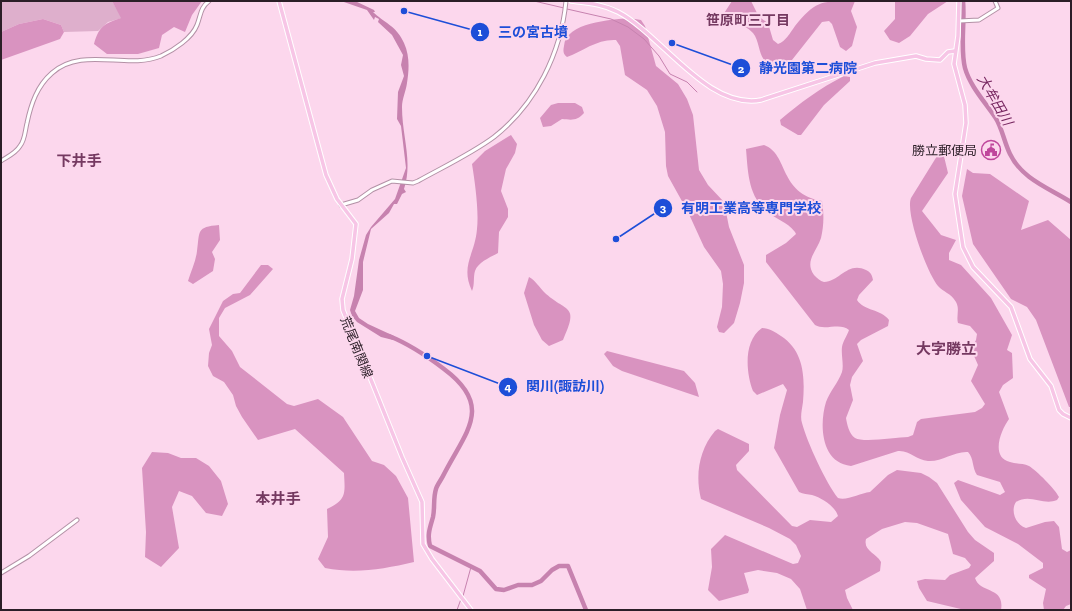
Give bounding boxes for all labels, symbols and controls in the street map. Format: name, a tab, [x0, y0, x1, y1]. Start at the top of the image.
district label: 笹原町三丁目	[706, 12, 790, 29]
callout: 三の宮古墳	[470, 19, 576, 45]
text: 三の宮古墳	[498, 24, 568, 41]
text: 1	[478, 25, 483, 39]
callout: 静光園第二病院	[731, 55, 865, 81]
text: 静光園第二病院	[759, 60, 857, 77]
text: 2	[738, 62, 745, 76]
water label: 大牟田川	[973, 72, 1017, 130]
public building icon: 勝立郵便局	[980, 139, 1002, 161]
place label: 勝立郵便局	[912, 143, 977, 158]
district label: 下井手	[56, 152, 102, 170]
callout: 有明工業高等専門学校	[653, 195, 829, 221]
text: 有明工業高等専門学校	[681, 200, 821, 217]
text: 3	[660, 201, 667, 215]
street label: 荒尾南関線	[337, 314, 376, 380]
district label: 大字勝立	[916, 340, 976, 358]
callout: 関川(諏訪川)	[498, 374, 612, 400]
text: 関川(諏訪川)	[526, 378, 604, 395]
text: 4	[505, 380, 512, 394]
district label: 本井手	[255, 490, 301, 508]

